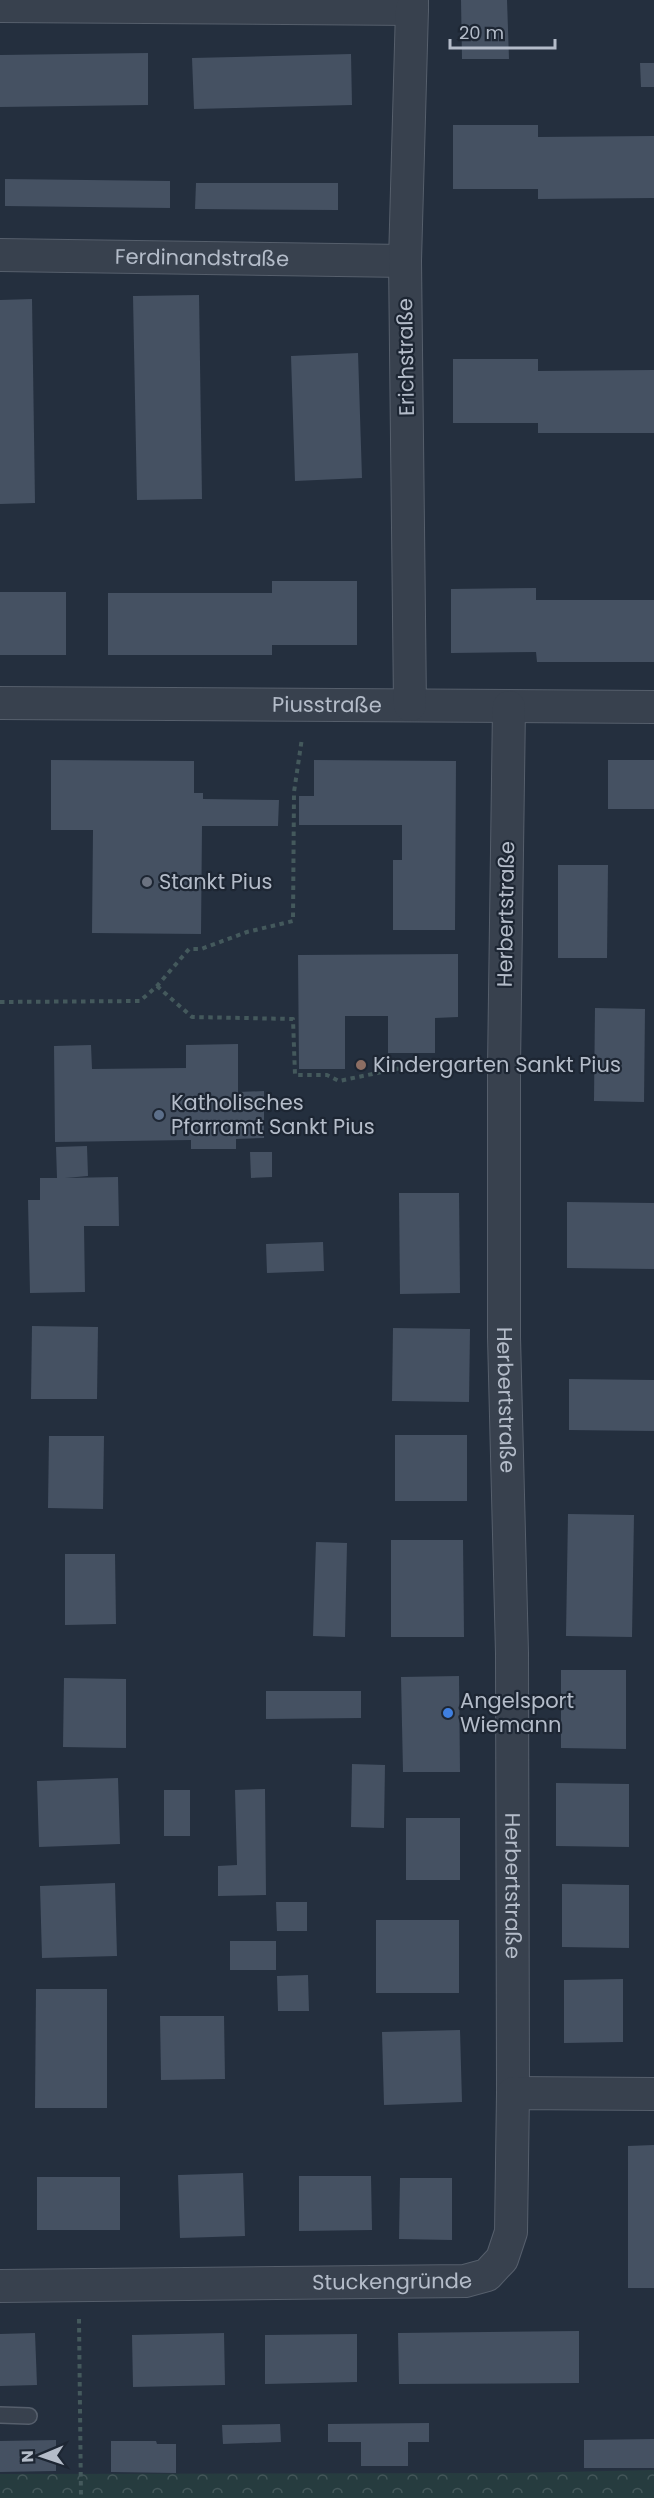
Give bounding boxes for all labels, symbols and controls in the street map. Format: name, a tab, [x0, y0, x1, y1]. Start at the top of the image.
scale bar	[450, 12, 555, 50]
text: 20 m	[459, 20, 504, 45]
street label: Ferdinandstraße	[115, 242, 289, 273]
street label: Erichstraße	[390, 298, 421, 416]
street label: Piusstraße	[272, 690, 382, 719]
street label: Herbertstraße	[490, 841, 521, 987]
place label: Stankt Pius	[159, 867, 272, 896]
marker: Stankt Pius	[140, 875, 154, 889]
place label: Kindergarten Sankt Pius	[373, 1050, 621, 1079]
marker: Kindergarten Sankt Pius	[354, 1058, 368, 1072]
place label: Katholisches Pfarramt Sankt Pius	[171, 1088, 375, 1141]
marker: Katholisches Pfarramt Sankt Pius	[152, 1108, 166, 1122]
street label: Herbertstraße	[490, 1327, 522, 1473]
place label: Angelsport Wiemann	[460, 1686, 574, 1739]
marker: Angelsport Wiemann	[441, 1706, 455, 1720]
street label: Herbertstraße	[498, 1813, 528, 1959]
street label: Stuckengründe	[312, 2265, 475, 2297]
north arrow	[12, 2426, 72, 2486]
text: N	[16, 2450, 39, 2463]

